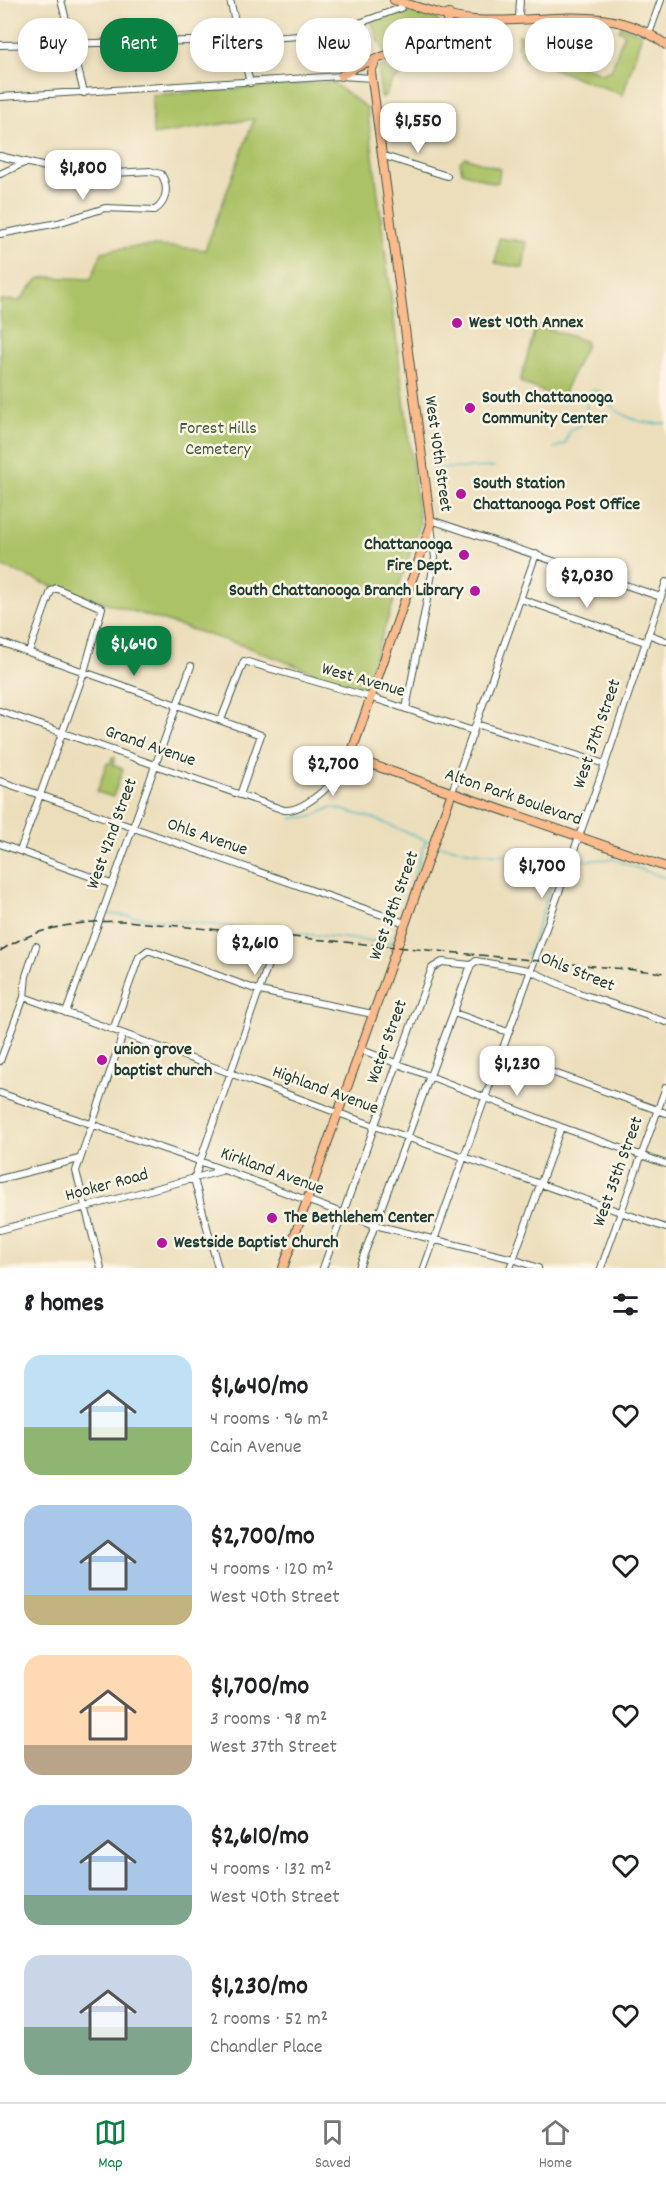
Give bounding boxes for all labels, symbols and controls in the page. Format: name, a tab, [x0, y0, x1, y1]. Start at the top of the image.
chip: Buy	[18, 18, 88, 72]
chip: Rent	[100, 18, 178, 72]
chip: Filters	[190, 18, 284, 72]
chip: New	[296, 18, 371, 72]
chip: Apartment	[383, 18, 513, 72]
chip: House	[525, 18, 614, 72]
pin: $1,550	[369, 103, 467, 154]
text: $1,550	[394, 108, 442, 136]
pin: $1,800	[34, 150, 132, 201]
text: $1,800	[59, 155, 107, 183]
place label: West 40th Annex	[469, 311, 583, 336]
marker: West 40th Annex	[450, 316, 464, 330]
place label: South Chattanooga Community Center	[482, 386, 613, 432]
street label: West 40th Street	[417, 395, 458, 514]
marker: South Chattanooga Community Center	[463, 401, 477, 415]
park label: Forest Hills Cemetery	[179, 417, 257, 463]
place label: South Station Chattanooga Post Office	[473, 472, 640, 518]
marker: South Station Chattanooga Post Office	[454, 487, 468, 501]
place label: Chattanooga Fire Dept.	[364, 533, 453, 579]
marker: Chattanooga Fire Dept.	[457, 548, 471, 562]
pin: $2,030	[538, 558, 636, 609]
text: $2,030	[560, 563, 614, 591]
place label: South Chattanooga Branch Library	[229, 579, 464, 604]
marker: South Chattanooga Branch Library	[468, 584, 482, 598]
pin: $1,640	[85, 626, 183, 677]
text: $1,640	[110, 631, 158, 659]
street label: West Avenue	[318, 657, 408, 705]
street label: West 37th Street	[568, 676, 629, 792]
street label: Grand Avenue	[101, 720, 199, 774]
pin: $2,700	[284, 746, 382, 797]
text: $2,700	[307, 751, 359, 779]
street label: Alton Park Boulevard	[441, 763, 585, 833]
street label: West 42nd Street	[81, 775, 145, 893]
street label: Ohls Avenue	[163, 813, 251, 863]
street label: West 38th Street	[364, 848, 426, 964]
pin: $1,700	[493, 848, 591, 899]
text: $1,700	[518, 853, 566, 881]
pin: $2,610	[206, 925, 304, 976]
text: $2,610	[231, 930, 279, 958]
street label: Ohls Street	[536, 947, 618, 999]
street label: Water Street	[361, 996, 415, 1088]
place label: union grove baptist church	[114, 1038, 212, 1084]
pin: $1,230	[468, 1046, 566, 1097]
text: $1,230	[494, 1051, 540, 1079]
marker: union grove baptist church	[95, 1053, 109, 1067]
street label: Highland Avenue	[268, 1060, 382, 1122]
street label: West 35th Street	[587, 1113, 651, 1231]
street label: Kirkland Avenue	[217, 1142, 327, 1202]
street label: Hooker Road	[63, 1163, 151, 1209]
place label: The Bethlehem Center	[284, 1206, 434, 1231]
marker: The Bethlehem Center	[265, 1211, 279, 1225]
place label: Westside Baptist Church	[174, 1231, 338, 1256]
marker: Westside Baptist Church	[155, 1236, 169, 1250]
text: 8 homes	[24, 1286, 104, 1323]
icon: filters	[609, 1288, 642, 1321]
text: $1,640/mo	[210, 1369, 308, 1406]
icon: home	[72, 1379, 144, 1451]
icon: heart	[609, 1399, 642, 1432]
text: 4 rooms · 96 m²	[210, 1406, 329, 1434]
text: Cain Avenue	[210, 1434, 301, 1462]
text: $2,700/mo	[210, 1519, 315, 1556]
icon: home	[72, 1529, 144, 1601]
icon: heart	[609, 1549, 642, 1582]
text: 4 rooms · 120 m²	[210, 1556, 334, 1584]
text: West 40th Street	[210, 1584, 340, 1612]
text: $1,700/mo	[210, 1669, 309, 1706]
icon: home	[72, 1679, 144, 1751]
icon: heart	[609, 1699, 642, 1732]
text: 3 rooms · 98 m²	[210, 1706, 327, 1734]
text: West 37th Street	[210, 1734, 337, 1762]
text: $2,610/mo	[210, 1819, 309, 1856]
icon: home	[72, 1829, 144, 1901]
icon: heart	[609, 1849, 642, 1882]
text: 4 rooms · 132 m²	[210, 1856, 332, 1884]
text: West 40th Street	[210, 1884, 340, 1912]
text: $1,230/mo	[210, 1969, 308, 2006]
icon: home	[72, 1979, 144, 2051]
icon: heart	[609, 1999, 642, 2032]
text: 2 rooms · 52 m²	[210, 2006, 328, 2034]
text: Chandler Place	[210, 2034, 323, 2062]
tab: Map	[94, 2116, 127, 2175]
tab: Saved	[315, 2116, 351, 2175]
tab: Home	[539, 2116, 572, 2175]

